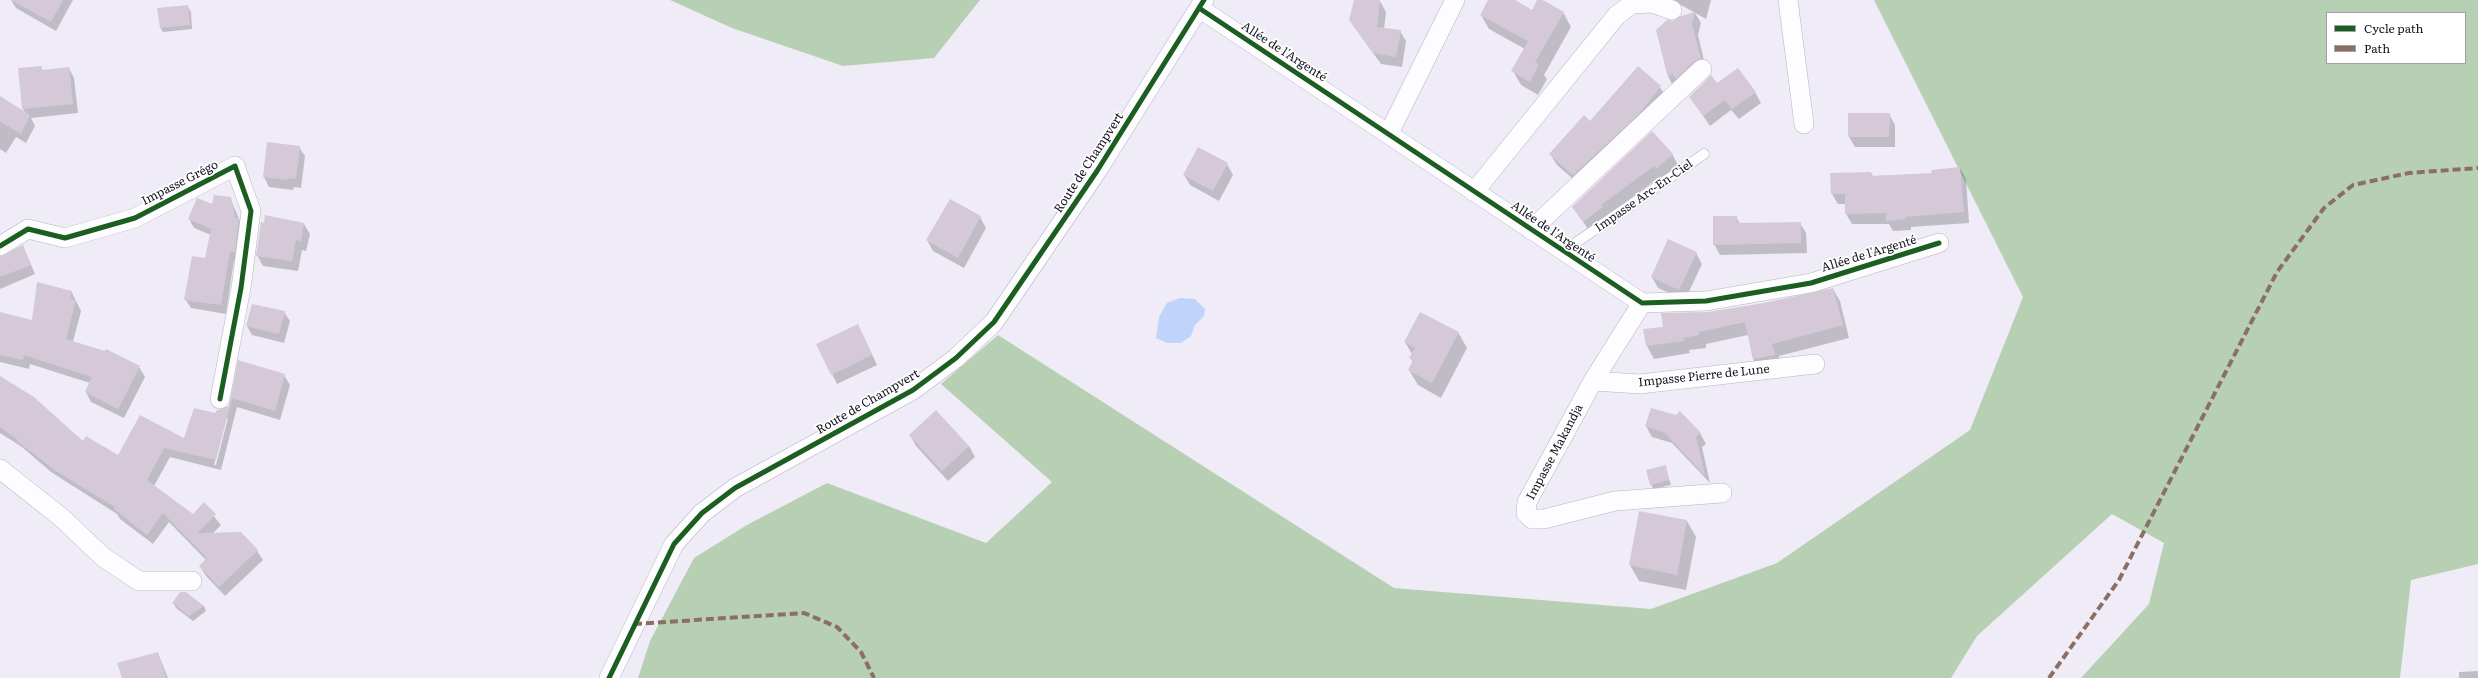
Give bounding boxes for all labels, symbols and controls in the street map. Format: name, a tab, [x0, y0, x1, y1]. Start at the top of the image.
legend	[2326, 12, 2466, 64]
street label: Allée de l'Argenté	[1239, 19, 1329, 85]
text: Cycle path	[2364, 19, 2424, 37]
text: Path	[2364, 39, 2390, 57]
street label: Route de Champvert	[1051, 110, 1127, 216]
street label: Impasse Arc-En-Ciel	[1592, 157, 1696, 235]
street label: Impasse Grégo	[139, 158, 221, 208]
street label: Allée de l'Argenté	[1508, 198, 1598, 266]
street label: Allée de l'Argenté	[1820, 233, 1918, 275]
street label: Impasse Pierre de Lune	[1638, 362, 1770, 390]
street label: Route de Champvert	[814, 367, 922, 437]
street label: Impasse Makandja	[1524, 402, 1586, 502]

